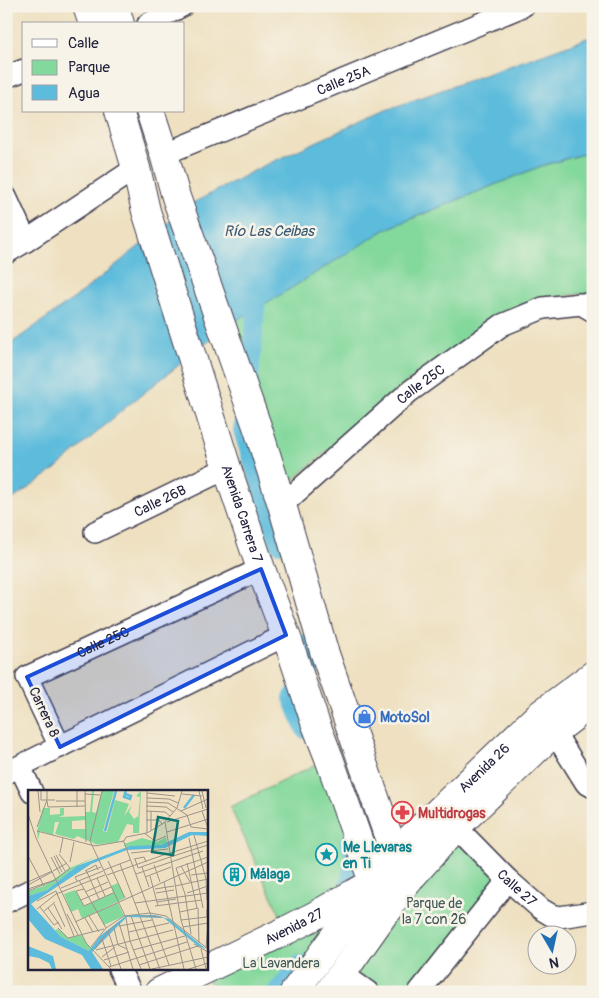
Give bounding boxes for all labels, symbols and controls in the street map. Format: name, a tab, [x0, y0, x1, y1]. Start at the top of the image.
legend	[22, 22, 185, 112]
text: Calle	[68, 34, 99, 53]
text: Parque	[68, 58, 111, 77]
street label: Calle 25A	[314, 61, 373, 99]
text: Agua	[68, 84, 100, 103]
water label: Río Las Ceibas	[224, 222, 316, 241]
street label: Calle 25C	[393, 360, 448, 408]
street label: Avenida Carrera 7	[218, 462, 267, 565]
street label: Calle 26B	[131, 481, 189, 520]
street label: Calle 25C	[74, 622, 132, 661]
street label: Carrera 8	[25, 684, 63, 740]
shop icon: MotoSol	[352, 705, 376, 729]
place label: MotoSol	[380, 709, 430, 726]
street label: Avenida 26	[455, 739, 513, 796]
inset map	[28, 790, 208, 970]
pharmacy icon: Multidrogas	[390, 801, 414, 825]
place label: Multidrogas	[418, 805, 486, 822]
place label: Me Llevaras en Ti	[342, 839, 412, 872]
place icon: Me Llevaras en Ti	[315, 843, 339, 867]
building icon: Málaga	[222, 862, 246, 886]
place label: Málaga	[250, 866, 291, 883]
street label: Calle 27	[494, 866, 541, 910]
park label: Parque de la 7 con 26	[402, 895, 466, 928]
street label: Avenida 27	[262, 904, 327, 948]
north arrow	[526, 926, 576, 976]
text: N	[548, 953, 560, 971]
park label: La Lavandera	[242, 955, 320, 972]

